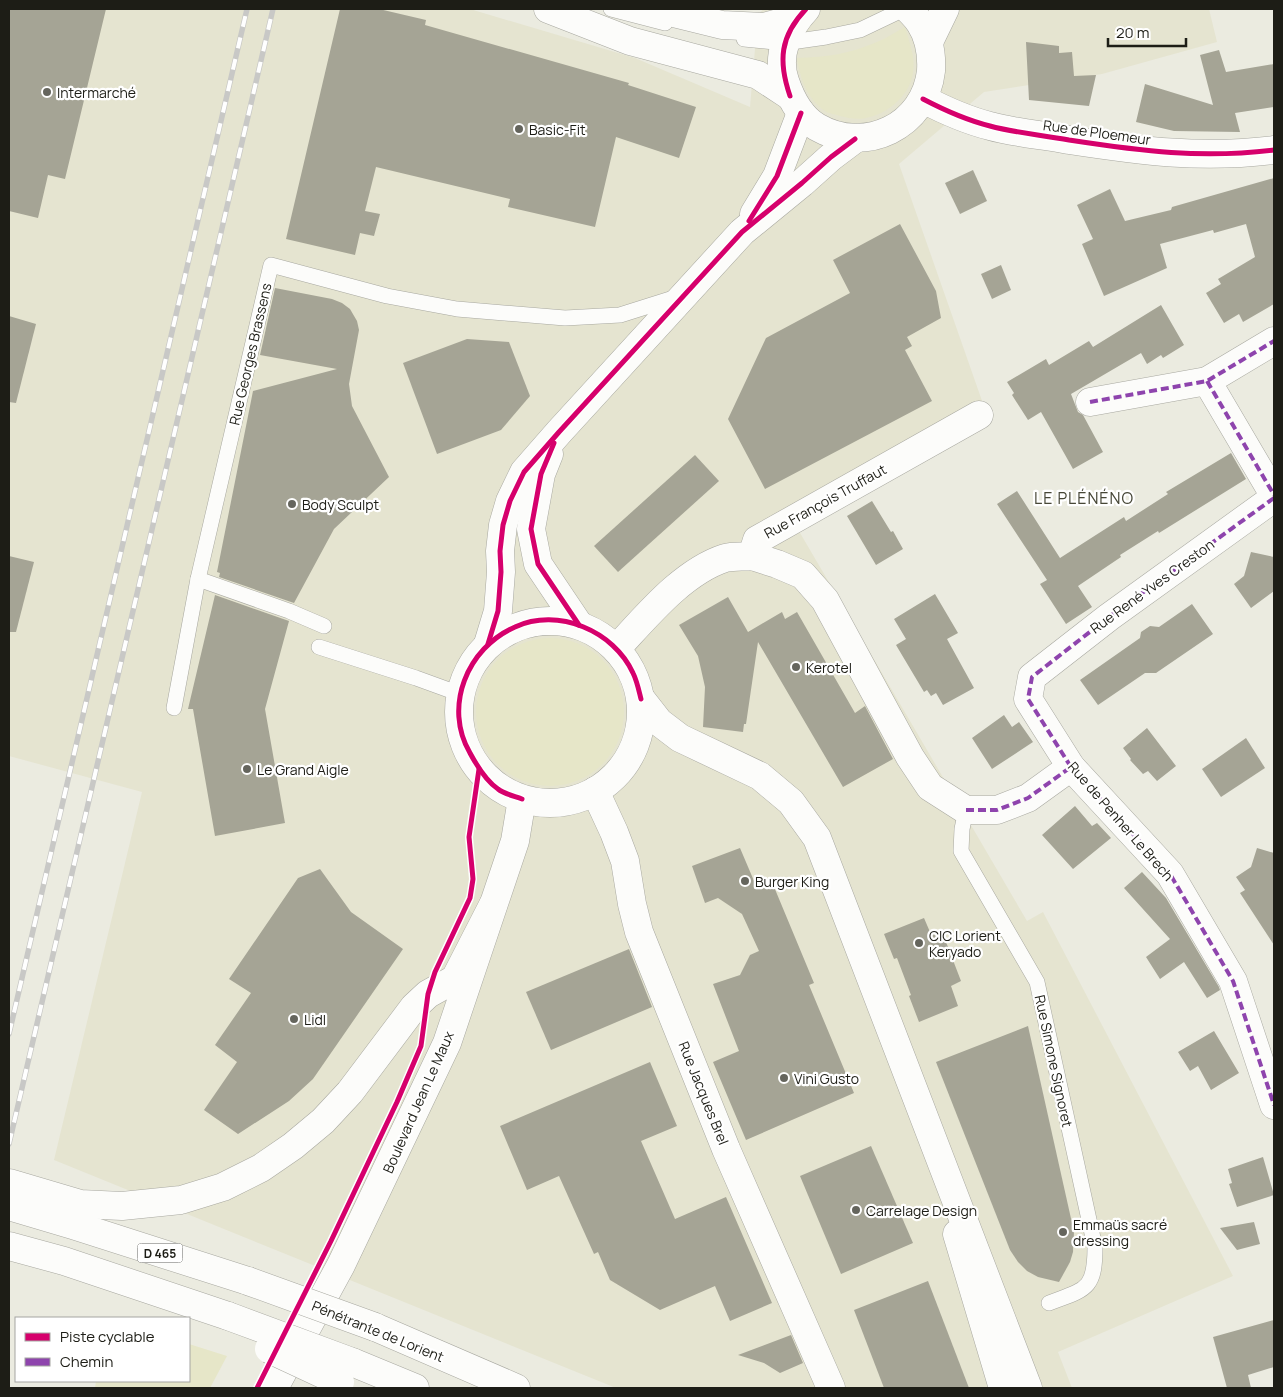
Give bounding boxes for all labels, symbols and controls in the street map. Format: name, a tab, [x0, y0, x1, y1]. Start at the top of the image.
scale bar	[1108, 15, 1186, 47]
text: 20 m	[1116, 22, 1149, 43]
place label: Intermarché	[57, 83, 136, 102]
marker: Intermarché	[41, 86, 53, 98]
street label: Rue de Ploemeur	[1042, 115, 1152, 149]
place label: Basic-Fit	[529, 120, 586, 139]
marker: Basic-Fit	[513, 123, 525, 135]
street label: Rue Georges Brassens	[224, 281, 276, 427]
street label: Rue François Truffaut	[760, 459, 890, 543]
district label: LE PLÉNÉNO	[1034, 487, 1134, 509]
place label: Body Sculpt	[302, 495, 380, 514]
marker: Body Sculpt	[286, 498, 298, 510]
street label: Rue René Yves Creston	[1086, 535, 1218, 637]
place label: Kerotel	[806, 658, 852, 677]
marker: Kerotel	[790, 661, 802, 673]
street label: Rue de Penher Le Brech	[1064, 757, 1178, 885]
place label: Le Grand Aigle	[257, 760, 349, 779]
marker: Le Grand Aigle	[241, 763, 253, 775]
place label: Burger King	[755, 872, 829, 891]
marker: Burger King	[739, 875, 751, 887]
place label: CIC Lorient Keryado	[929, 926, 1001, 961]
marker: CIC Lorient Keryado	[913, 937, 925, 949]
street label: Rue Simone Signoret	[1031, 993, 1077, 1129]
place label: Lidl	[304, 1010, 326, 1029]
marker: Lidl	[288, 1013, 300, 1025]
street label: Boulevard Jean Le Maux	[378, 1027, 458, 1176]
street label: Rue Jacques Brel	[675, 1038, 733, 1148]
place label: Vini Gusto	[794, 1069, 859, 1088]
marker: Vini Gusto	[778, 1072, 790, 1084]
place label: Carrelage Design	[866, 1201, 977, 1220]
marker: Carrelage Design	[850, 1204, 862, 1216]
place label: Emmaüs sacré dressing	[1073, 1215, 1167, 1250]
marker: Emmaüs sacré dressing	[1057, 1226, 1069, 1238]
road number: D 465	[138, 1244, 182, 1262]
street label: Pénétrante de Lorient	[309, 1296, 447, 1366]
legend	[15, 1317, 190, 1382]
text: Piste cyclable	[60, 1326, 155, 1347]
text: Chemin	[60, 1351, 113, 1372]

